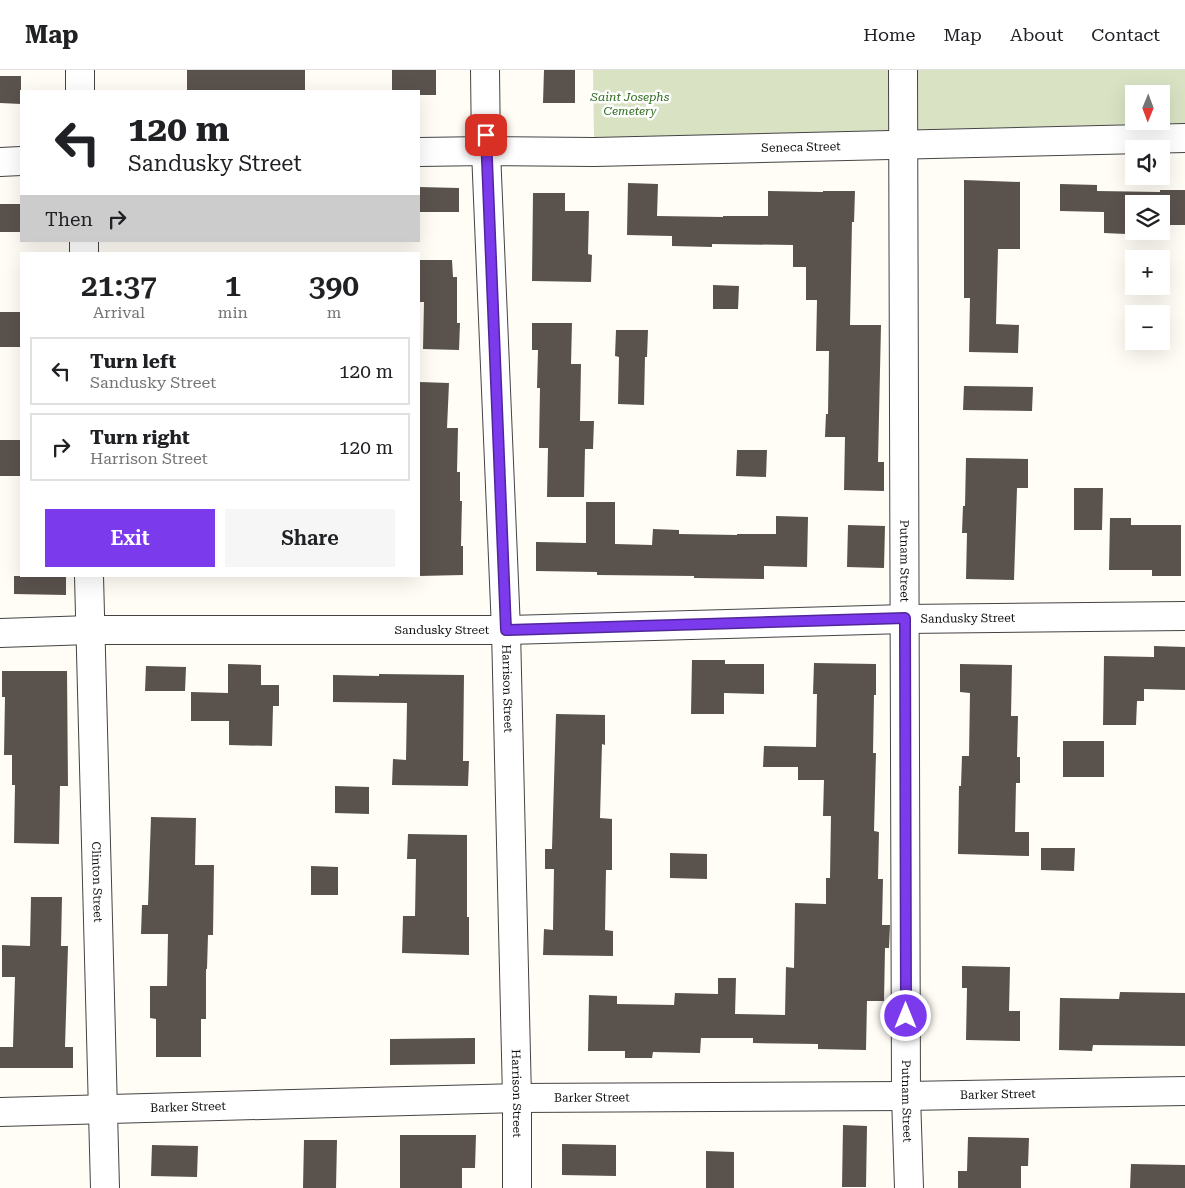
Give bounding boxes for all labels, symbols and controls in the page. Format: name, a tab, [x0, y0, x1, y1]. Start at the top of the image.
text: Map	[25, 21, 79, 49]
text: Home	[863, 24, 915, 45]
text: Map	[943, 24, 982, 45]
text: About	[1010, 24, 1063, 45]
text: Contact	[1091, 24, 1160, 45]
north arrow	[1125, 85, 1170, 130]
map controls	[1125, 85, 1170, 350]
park label: Saint Josephs Cemetery	[590, 90, 670, 118]
text: 120 m	[128, 109, 229, 150]
icon: left	[45, 110, 110, 175]
pin	[465, 114, 507, 156]
icon: arrive	[472, 121, 500, 149]
street label: Seneca Street	[761, 139, 841, 155]
button: sound	[1125, 140, 1170, 185]
text: Sandusky Street	[128, 151, 302, 176]
button: layers	[1125, 195, 1170, 240]
icon: right	[103, 205, 131, 233]
text: Then	[45, 208, 93, 231]
button: +	[1125, 250, 1170, 295]
text: 21:37	[81, 268, 157, 303]
text: 1	[224, 268, 241, 303]
text: 390	[309, 268, 359, 303]
text: Arrival	[93, 303, 145, 322]
text: min	[218, 303, 248, 322]
text: m	[327, 303, 341, 322]
button: −	[1125, 305, 1170, 350]
text: Turn left	[90, 350, 176, 373]
icon: left	[47, 357, 75, 385]
text: 120 m	[339, 360, 393, 383]
text: Sandusky Street	[90, 373, 216, 392]
text: Turn right	[90, 426, 190, 449]
icon: right	[47, 433, 75, 461]
text: 120 m	[339, 436, 393, 459]
text: Harrison Street	[90, 449, 208, 468]
button: Exit	[45, 509, 215, 567]
button: Share	[225, 509, 395, 567]
street label: Putnam Street	[897, 520, 912, 603]
street label: Sandusky Street	[920, 611, 1016, 626]
street label: Sandusky Street	[395, 623, 490, 637]
street label: Harrison Street	[499, 644, 515, 733]
street label: Clinton Street	[89, 841, 105, 923]
position arrow	[879, 989, 931, 1041]
street label: Harrison Street	[509, 1049, 524, 1138]
street label: Putnam Street	[899, 1060, 915, 1143]
street label: Barker Street	[960, 1087, 1036, 1102]
street label: Barker Street	[554, 1090, 630, 1105]
street label: Barker Street	[150, 1099, 226, 1115]

